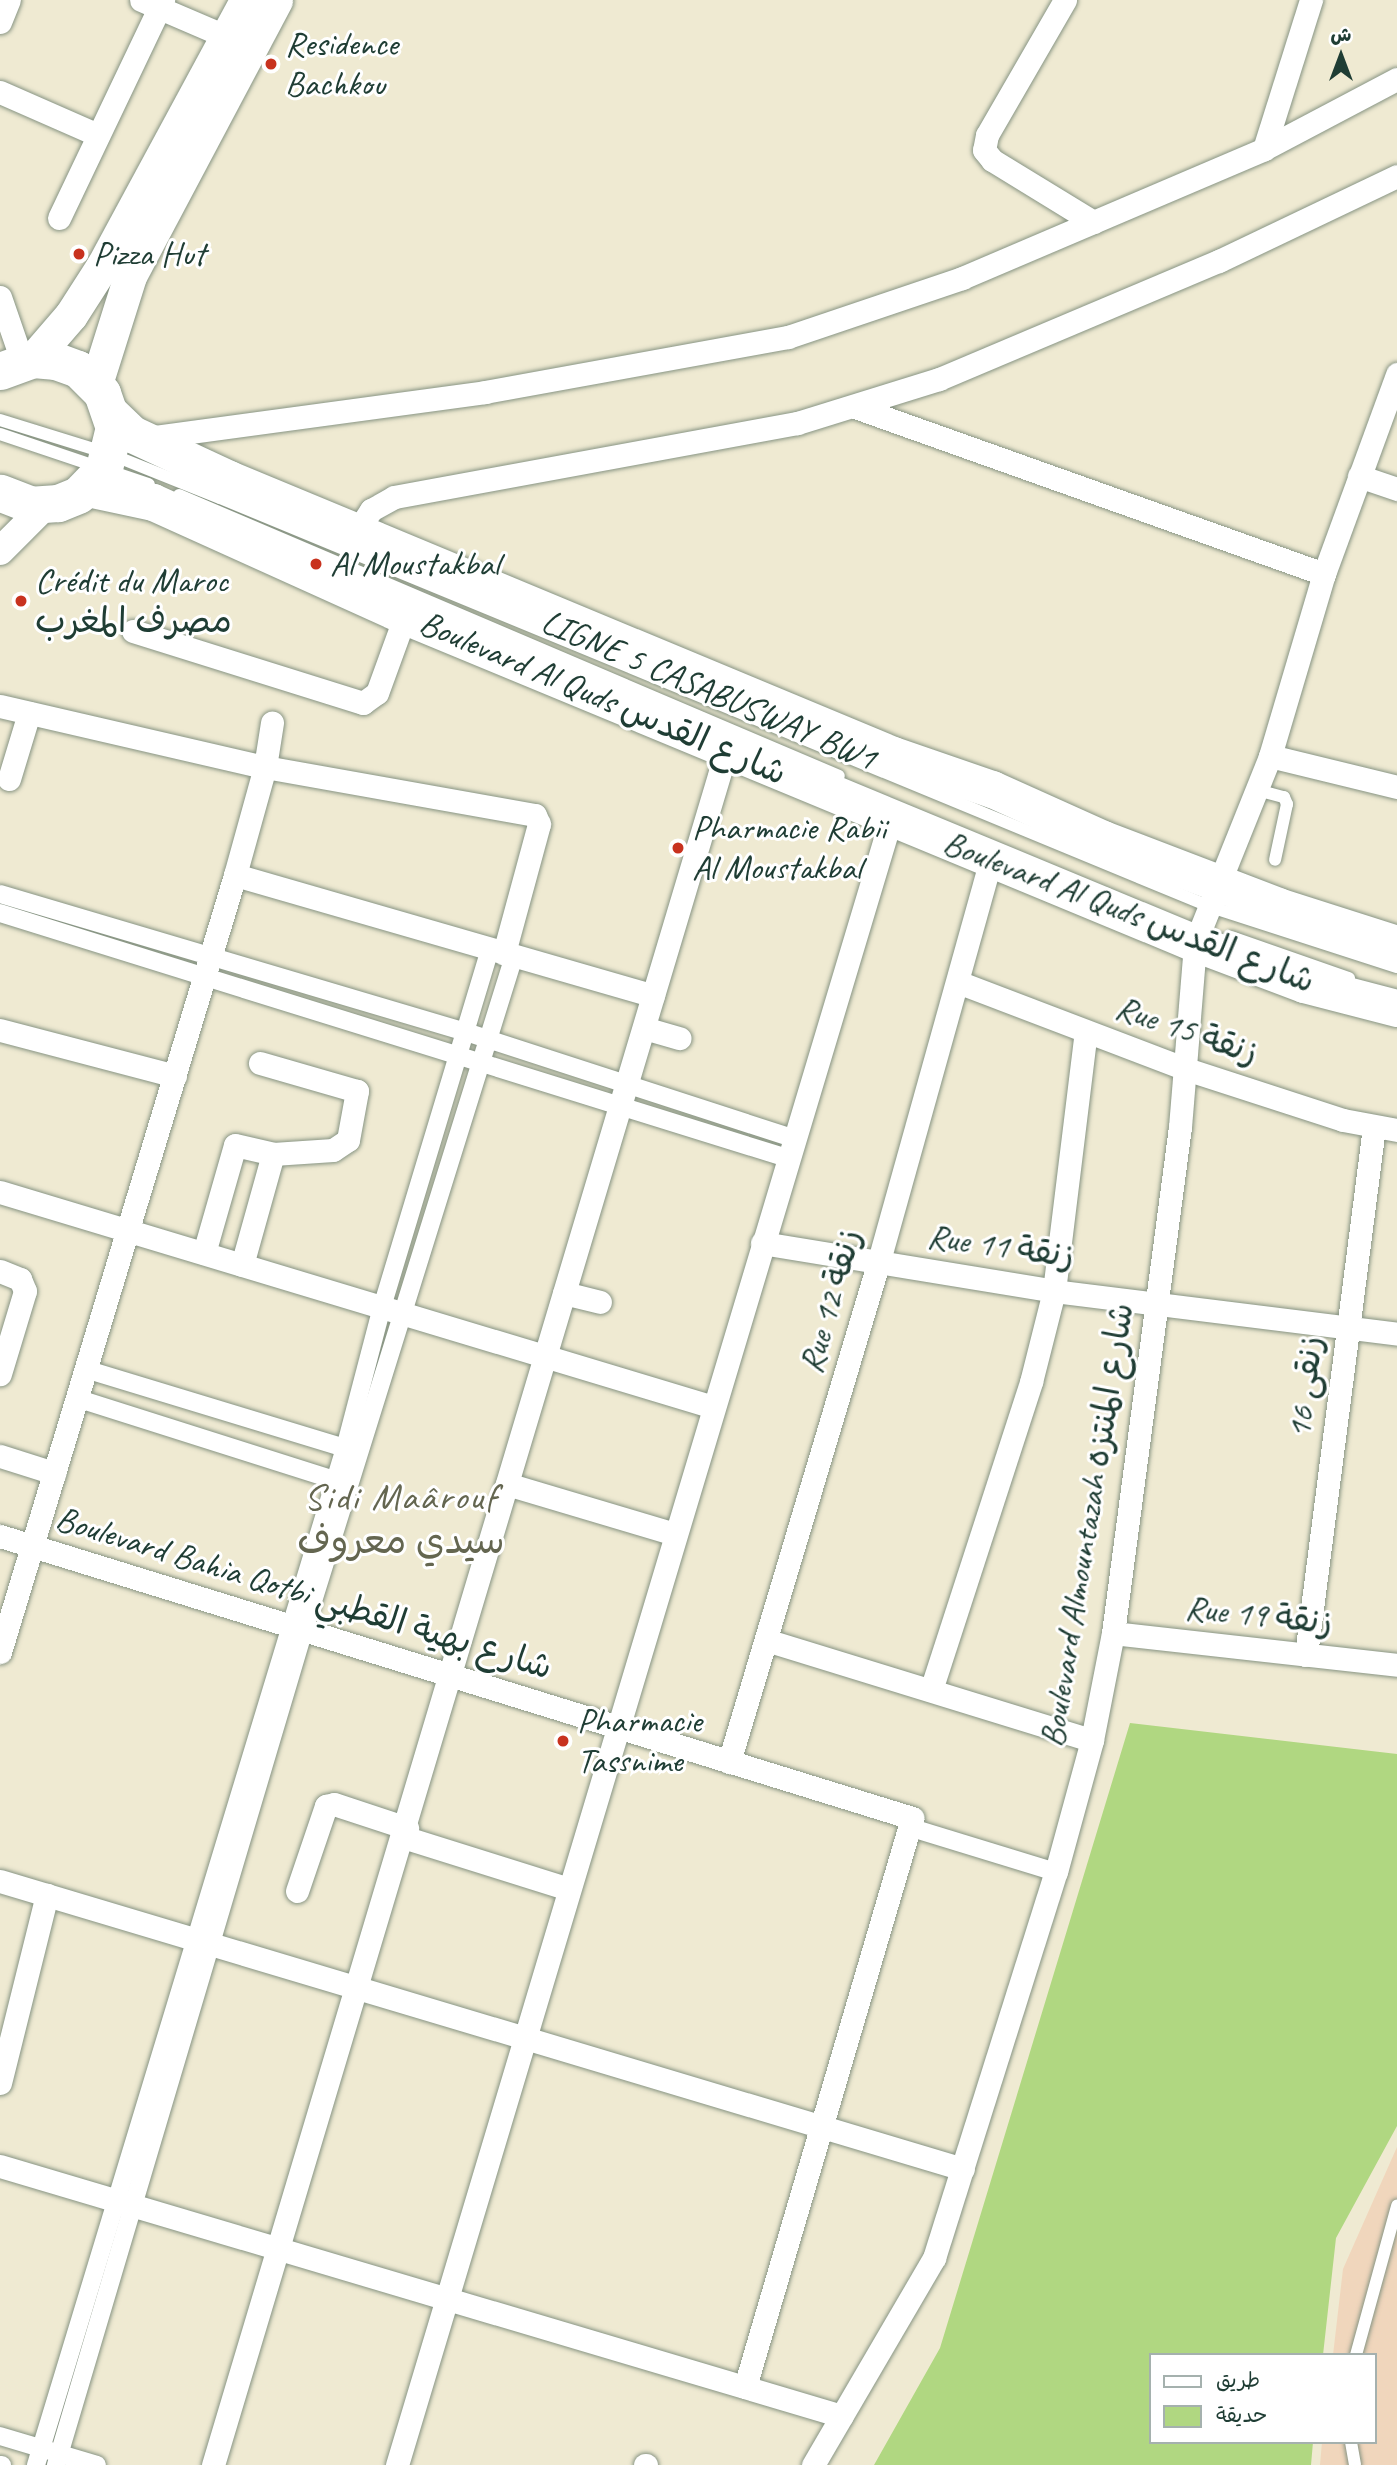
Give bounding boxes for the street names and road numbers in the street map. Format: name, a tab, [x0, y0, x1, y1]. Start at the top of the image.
street label: LIGNE 5 CASABUSWAY BW1	[535, 600, 883, 780]
street label: Boulevard Al Quds شارع القدس	[413, 602, 793, 794]
street label: Boulevard Al Quds شارع القدس	[937, 822, 1321, 1002]
street label: Rue 15 زنقة	[1110, 986, 1264, 1074]
street label: Rue 11 زنقة	[925, 1215, 1077, 1277]
street label: Rue 12 زنقة	[789, 1224, 871, 1378]
street label: Boulevard Almountazah شارع المنتزه	[1031, 1299, 1143, 1751]
street label: زنقى 16	[1278, 1333, 1332, 1441]
street label: Boulevard Bahia Qotbi شارع بهية القطبي	[50, 1497, 558, 1689]
street label: Rue 19 زنقة	[1183, 1586, 1335, 1644]

